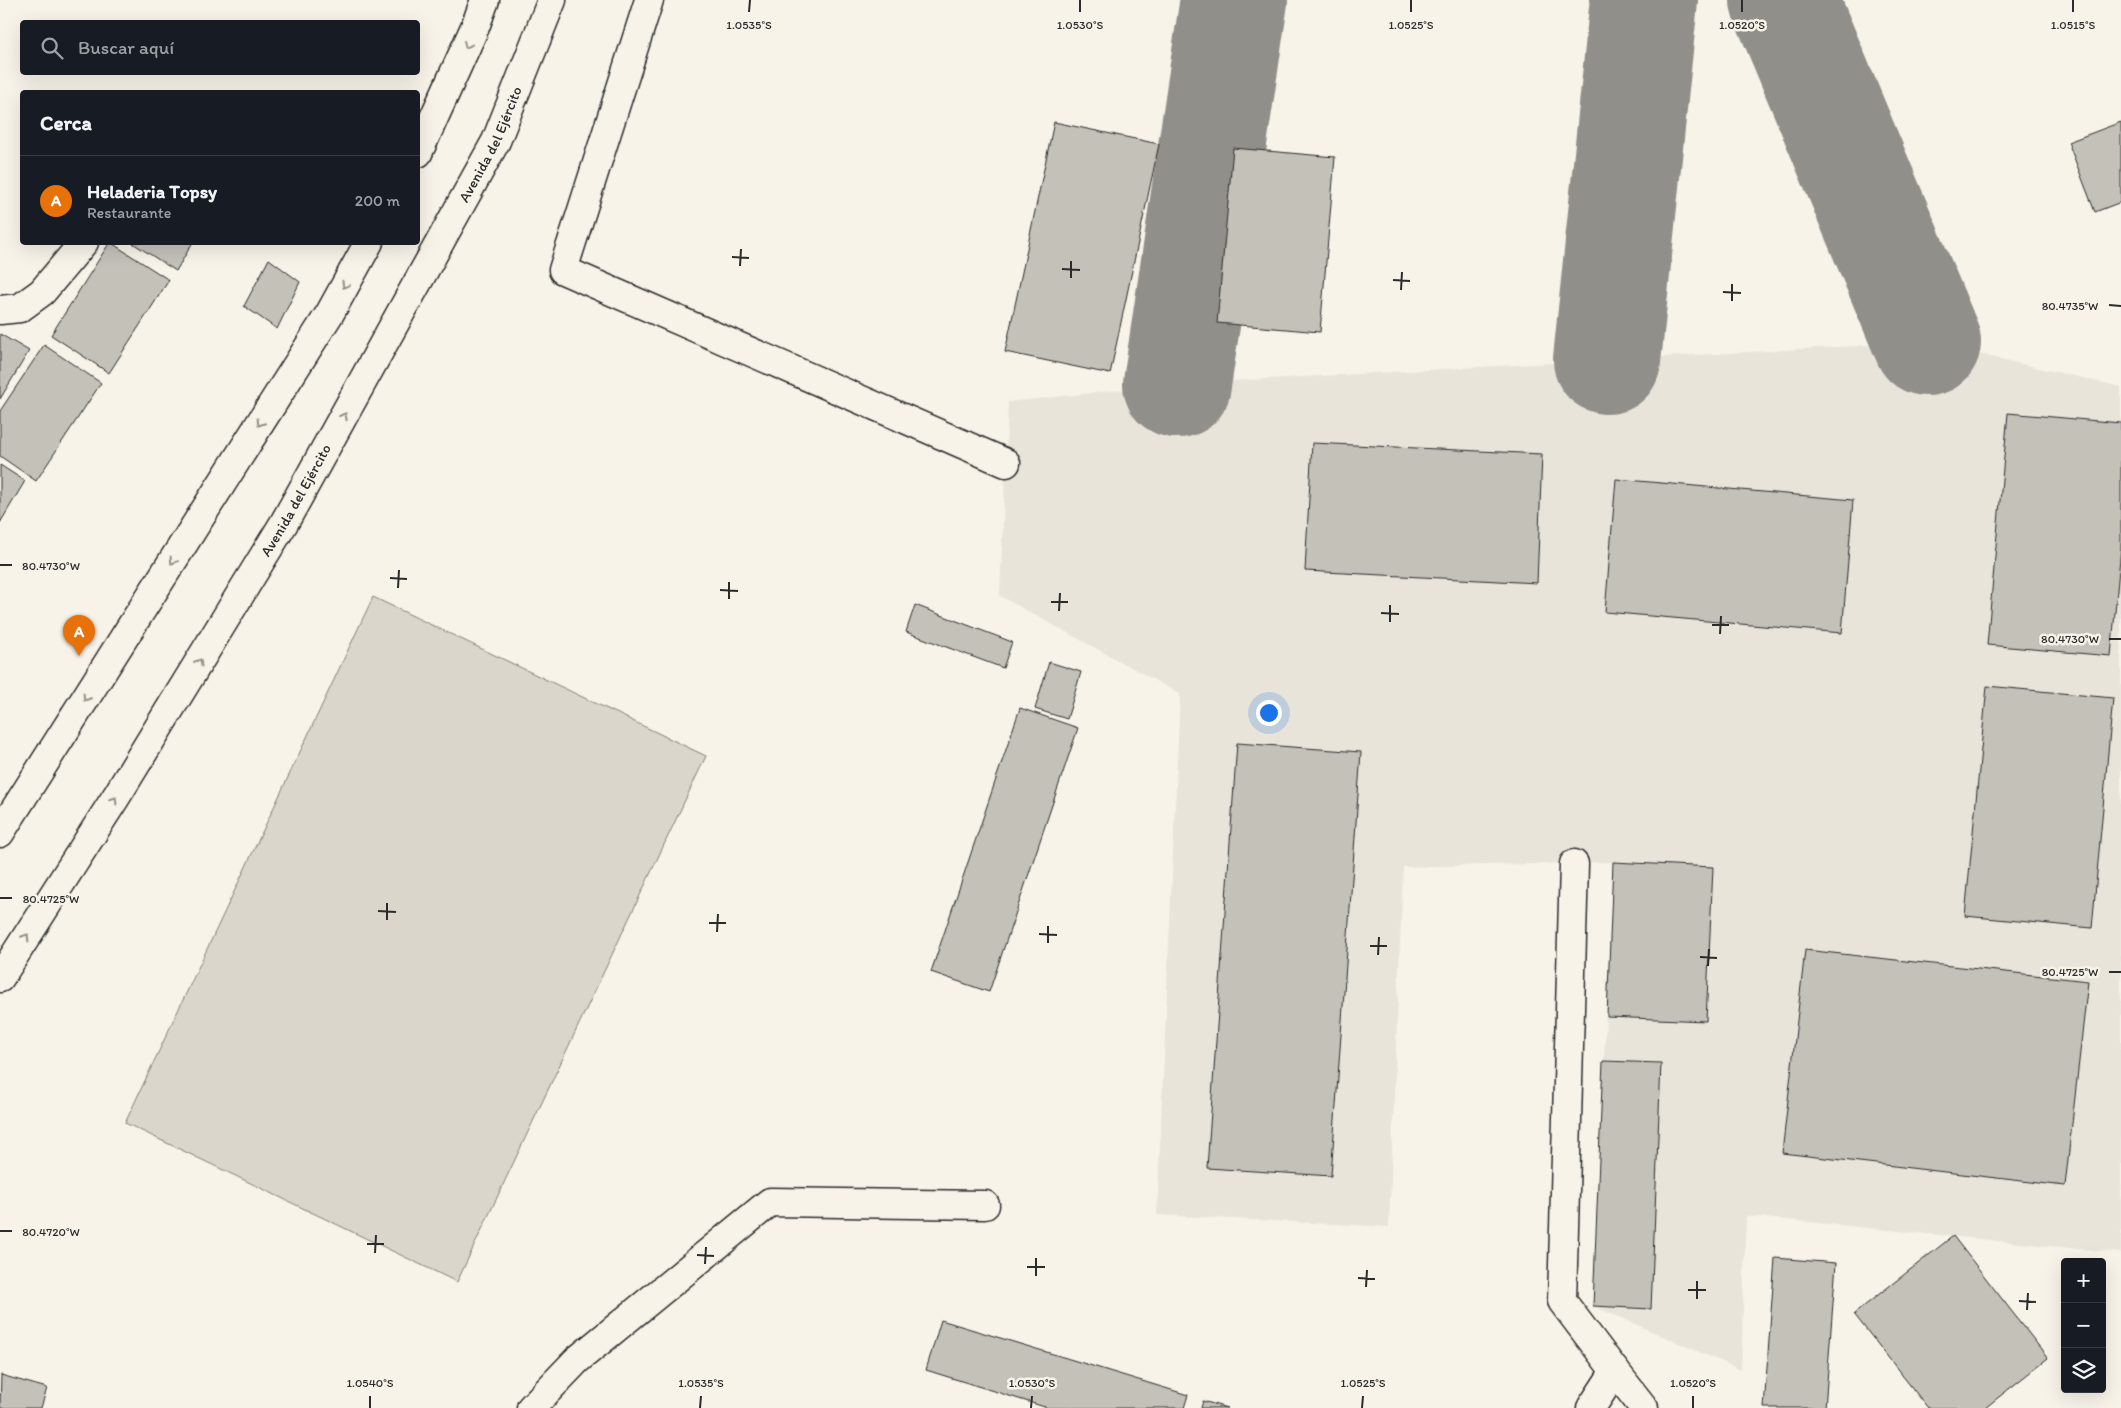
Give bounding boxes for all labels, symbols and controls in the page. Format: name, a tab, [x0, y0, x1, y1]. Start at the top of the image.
text: 1.0535°S	[726, 18, 772, 32]
text: 1.0530°S	[1057, 18, 1103, 32]
text: 1.0525°S	[1388, 18, 1434, 32]
text: 1.0520°S	[1719, 18, 1765, 32]
text: 1.0515°S	[2051, 18, 2095, 32]
search box	[20, 20, 420, 75]
icon: search	[38, 34, 66, 62]
text: Buscar aquí	[78, 36, 174, 59]
one-way arrow	[462, 40, 473, 49]
street label: Avenida del Ejército	[455, 84, 526, 205]
text: Cerca	[40, 110, 92, 135]
text: Heladeria Topsy	[87, 180, 217, 203]
text: A	[51, 191, 61, 210]
text: 200 m	[355, 191, 400, 210]
text: Restaurante	[87, 203, 171, 222]
one-way arrow	[342, 280, 352, 289]
text: 80.4735°W	[2042, 299, 2098, 313]
one-way arrow	[338, 413, 348, 422]
one-way arrow	[257, 418, 266, 427]
street label: Avenida del Ejército	[257, 441, 335, 560]
one-way arrow	[170, 555, 179, 564]
text: 80.4730°W	[22, 559, 80, 573]
pin: A	[63, 615, 95, 656]
text: 80.4730°W	[2041, 632, 2099, 646]
one-way arrow	[193, 658, 202, 667]
one-way arrow	[83, 692, 92, 701]
your location	[1256, 700, 1282, 726]
one-way arrow	[108, 797, 117, 806]
text: 80.4725°W	[23, 892, 79, 906]
one-way arrow	[20, 933, 30, 942]
text: 80.4725°W	[2042, 965, 2098, 979]
text: 80.4720°W	[22, 1225, 80, 1239]
map controls	[2061, 1258, 2106, 1393]
button: +	[2061, 1258, 2106, 1303]
button: −	[2061, 1303, 2106, 1348]
button: layers	[2061, 1348, 2106, 1393]
text: 1.0540°S	[346, 1376, 394, 1390]
text: 1.0535°S	[678, 1376, 724, 1390]
text: 1.0530°S	[1009, 1376, 1055, 1390]
text: 1.0525°S	[1340, 1376, 1386, 1390]
text: 1.0520°S	[1670, 1376, 1716, 1390]

